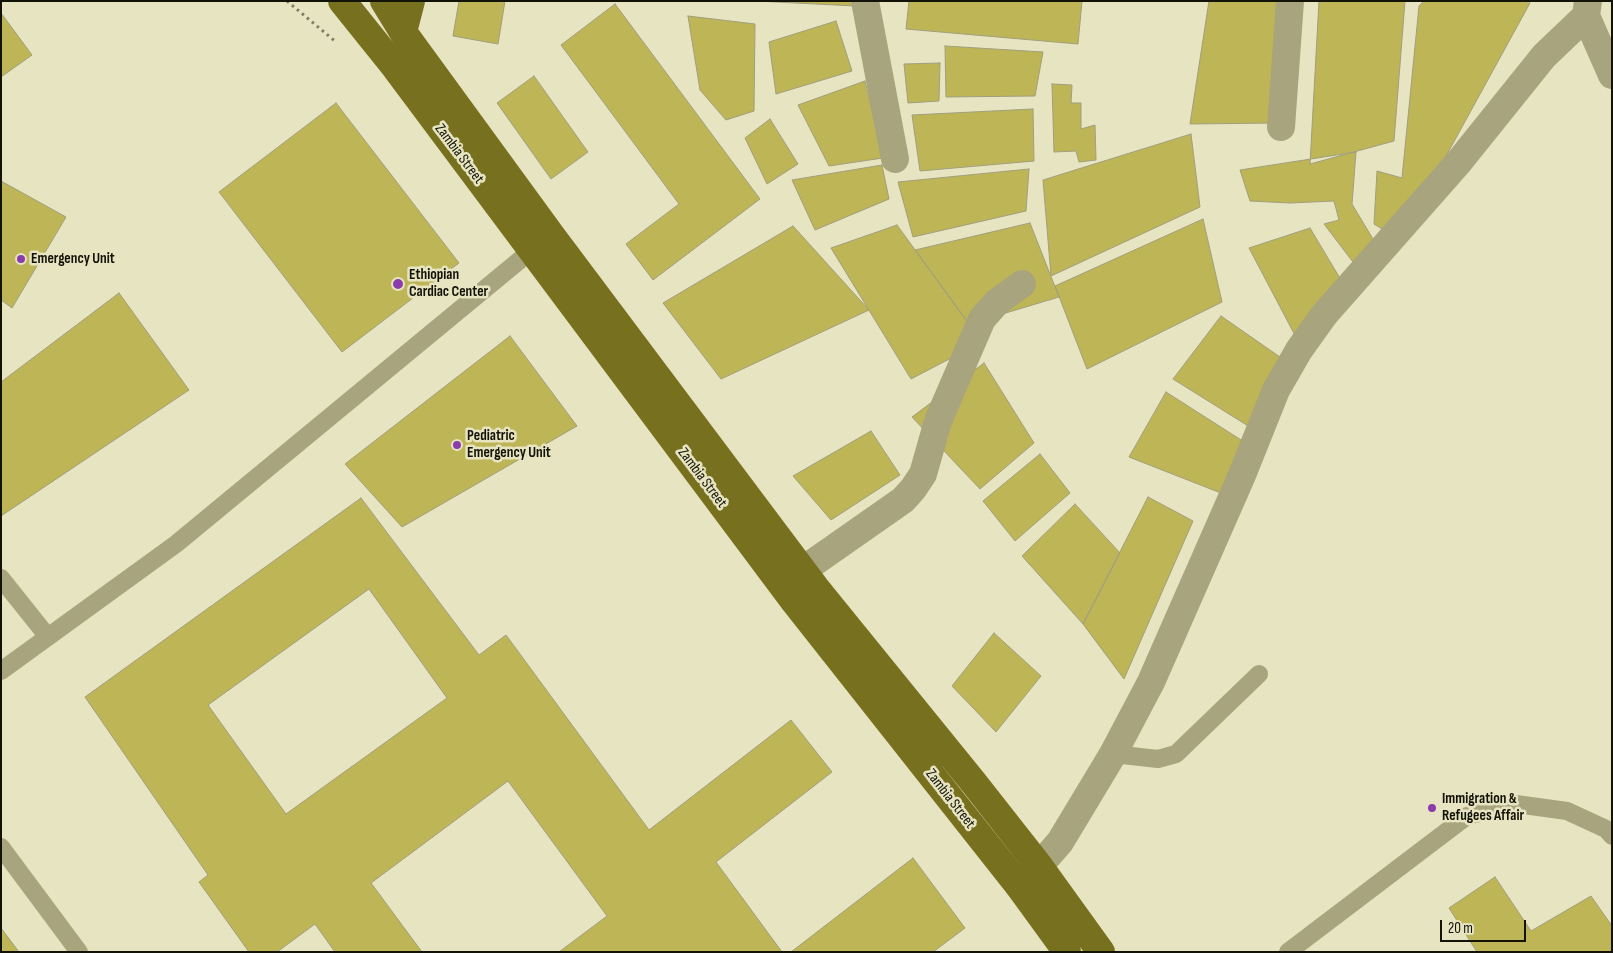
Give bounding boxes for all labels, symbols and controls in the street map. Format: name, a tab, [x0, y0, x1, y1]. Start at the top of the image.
street label: Zambia Street	[431, 121, 487, 187]
place label: Emergency Unit	[31, 250, 115, 268]
marker: Emergency Unit	[15, 253, 27, 265]
place label: Ethiopian Cardiac Center	[409, 266, 488, 301]
marker: Ethiopian Cardiac Center	[391, 277, 405, 291]
place label: Pediatric Emergency Unit	[467, 427, 551, 462]
marker: Pediatric Emergency Unit	[451, 439, 463, 451]
street label: Zambia Street	[674, 445, 730, 511]
street label: Zambia Street	[921, 766, 979, 832]
place label: Immigration & Refugees Affair	[1442, 790, 1524, 825]
marker: Immigration & Refugees Affair	[1426, 802, 1438, 814]
scale bar	[1443, 910, 1529, 942]
text: 20 m	[1448, 919, 1473, 938]

